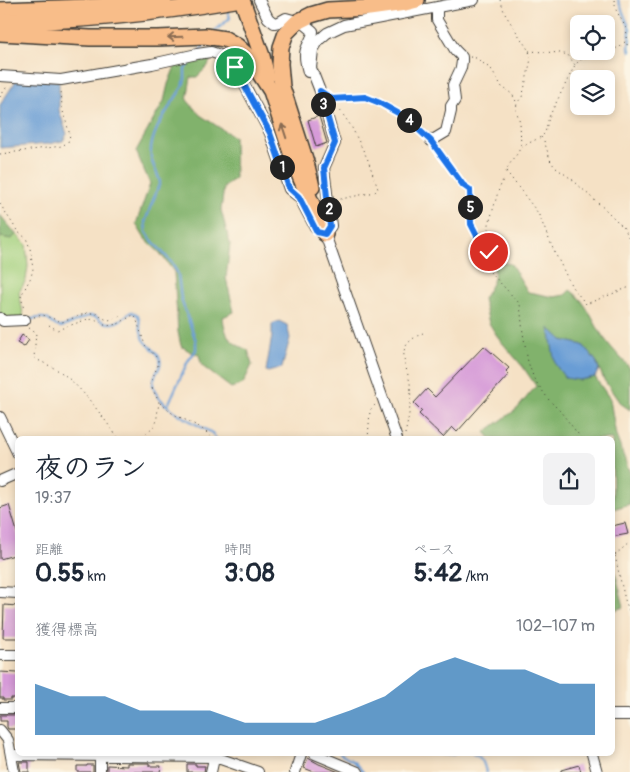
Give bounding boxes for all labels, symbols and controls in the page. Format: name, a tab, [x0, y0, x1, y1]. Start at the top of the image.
map controls	[570, 15, 615, 115]
button: locate	[570, 15, 615, 60]
one-way arrow	[167, 33, 183, 42]
pin	[214, 46, 256, 88]
icon: arrive	[221, 53, 249, 81]
button: layers	[570, 70, 615, 115]
pin: 3	[310, 92, 336, 116]
text: 3	[320, 96, 327, 113]
pin: 4	[396, 108, 422, 132]
text: 4	[405, 112, 414, 129]
one-way arrow	[278, 123, 288, 139]
pin: 1	[270, 154, 294, 180]
text: 1	[280, 159, 285, 176]
pin: 5	[458, 194, 482, 220]
pin: 2	[316, 196, 342, 222]
text: 5	[467, 199, 474, 216]
text: 2	[326, 201, 333, 218]
pin	[468, 231, 510, 273]
icon: check	[475, 238, 503, 266]
text: 夜のラン	[35, 451, 147, 486]
button: share	[543, 453, 595, 505]
text: 19:37	[35, 488, 71, 508]
text: 距離	[35, 541, 63, 558]
text: 時間	[224, 541, 252, 558]
text: ペース	[414, 541, 455, 558]
text: 0.55	[35, 558, 85, 589]
text: 3:08	[224, 558, 275, 589]
text: 5:42	[414, 558, 462, 589]
text: km	[85, 568, 106, 585]
text: /km	[462, 568, 489, 585]
text: 102–107 m	[516, 616, 595, 636]
text: 獲得標高	[35, 620, 99, 640]

